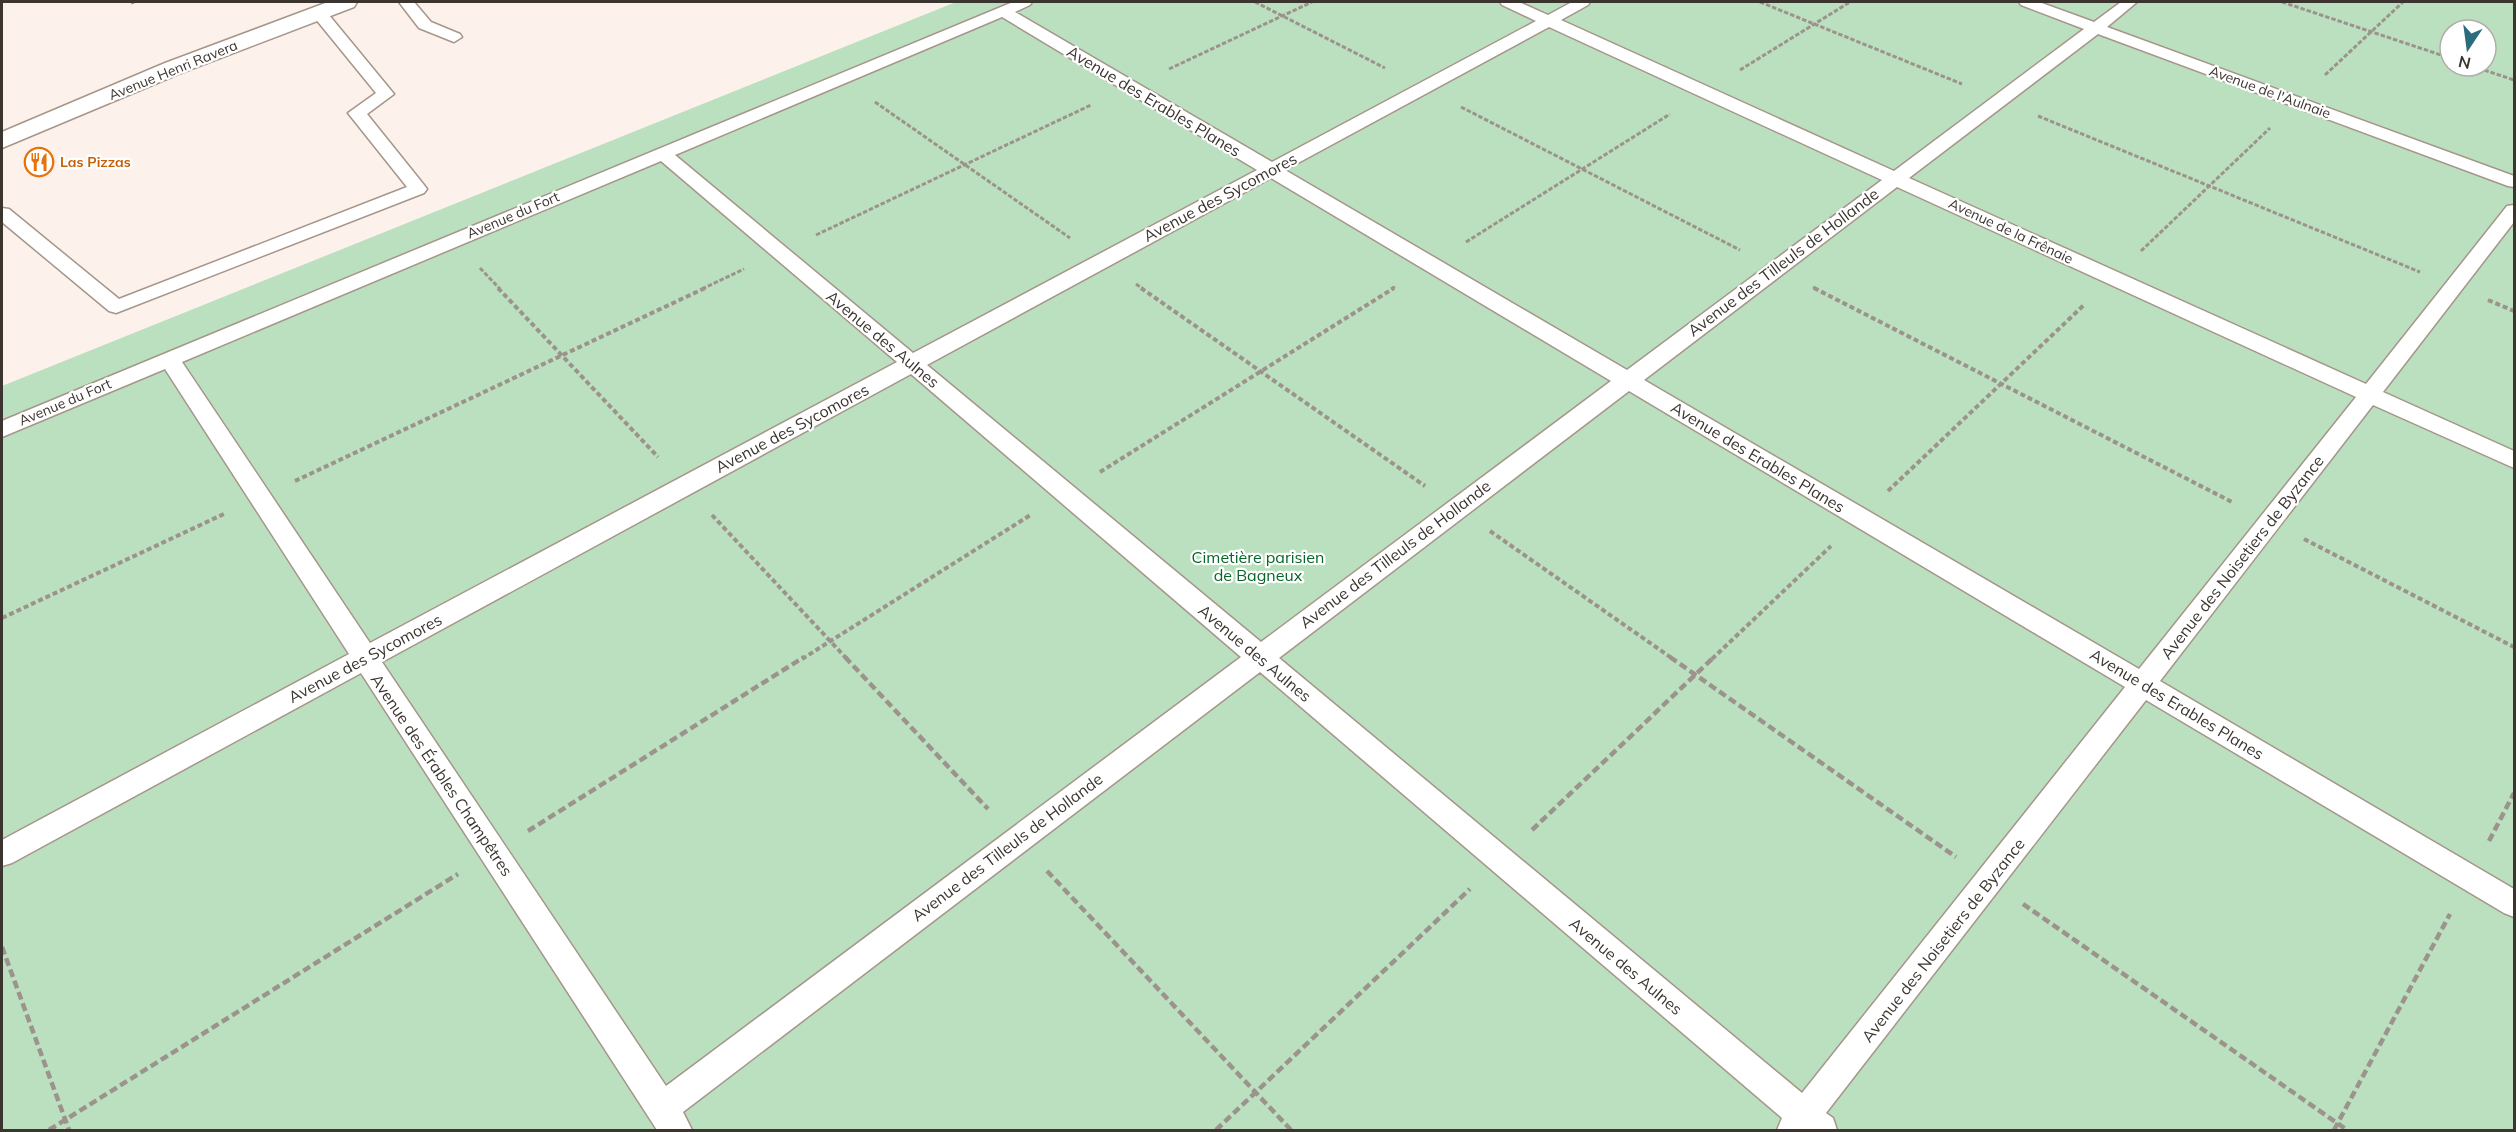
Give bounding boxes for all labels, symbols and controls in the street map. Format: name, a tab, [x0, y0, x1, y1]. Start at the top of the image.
north arrow	[2438, 18, 2498, 78]
street label: Avenue Henri Ravera	[106, 36, 240, 104]
street label: Avenue des Erables Planes	[1064, 41, 1245, 161]
text: N	[2456, 52, 2473, 74]
street label: Avenue de l'Aulnaie	[2207, 62, 2333, 122]
restaurant icon: Las Pizzas	[23, 146, 55, 178]
street label: Avenue des Sycomores	[1140, 148, 1300, 246]
place label: Las Pizzas	[60, 153, 131, 171]
street label: Avenue des Tilleuls de Hollande	[1684, 184, 1882, 340]
street label: Avenue du Fort	[464, 187, 562, 243]
street label: Avenue de la Frênaie	[1946, 194, 2076, 268]
street label: Avenue des Aulnes	[823, 286, 944, 392]
street label: Avenue du Fort	[16, 374, 114, 430]
street label: Avenue des Sycomores	[712, 379, 872, 477]
street label: Avenue des Erables Planes	[1668, 397, 1849, 517]
street label: Avenue des Noisetiers de Byzance	[2156, 451, 2328, 663]
street label: Avenue des Tilleuls de Hollande	[1296, 476, 1494, 632]
park label: Cimetière parisien de Bagneux	[1192, 547, 1324, 585]
street label: Avenue des Aulnes	[1195, 600, 1316, 706]
street label: Avenue des Sycomores	[285, 609, 445, 707]
street label: Avenue des Erables Planes	[2087, 644, 2268, 764]
street label: Avenue des Érables Champêtres	[367, 670, 517, 880]
street label: Avenue des Tilleuls de Hollande	[908, 769, 1106, 925]
street label: Avenue des Noisetiers de Byzance	[1857, 834, 2029, 1046]
street label: Avenue des Aulnes	[1566, 913, 1687, 1019]

